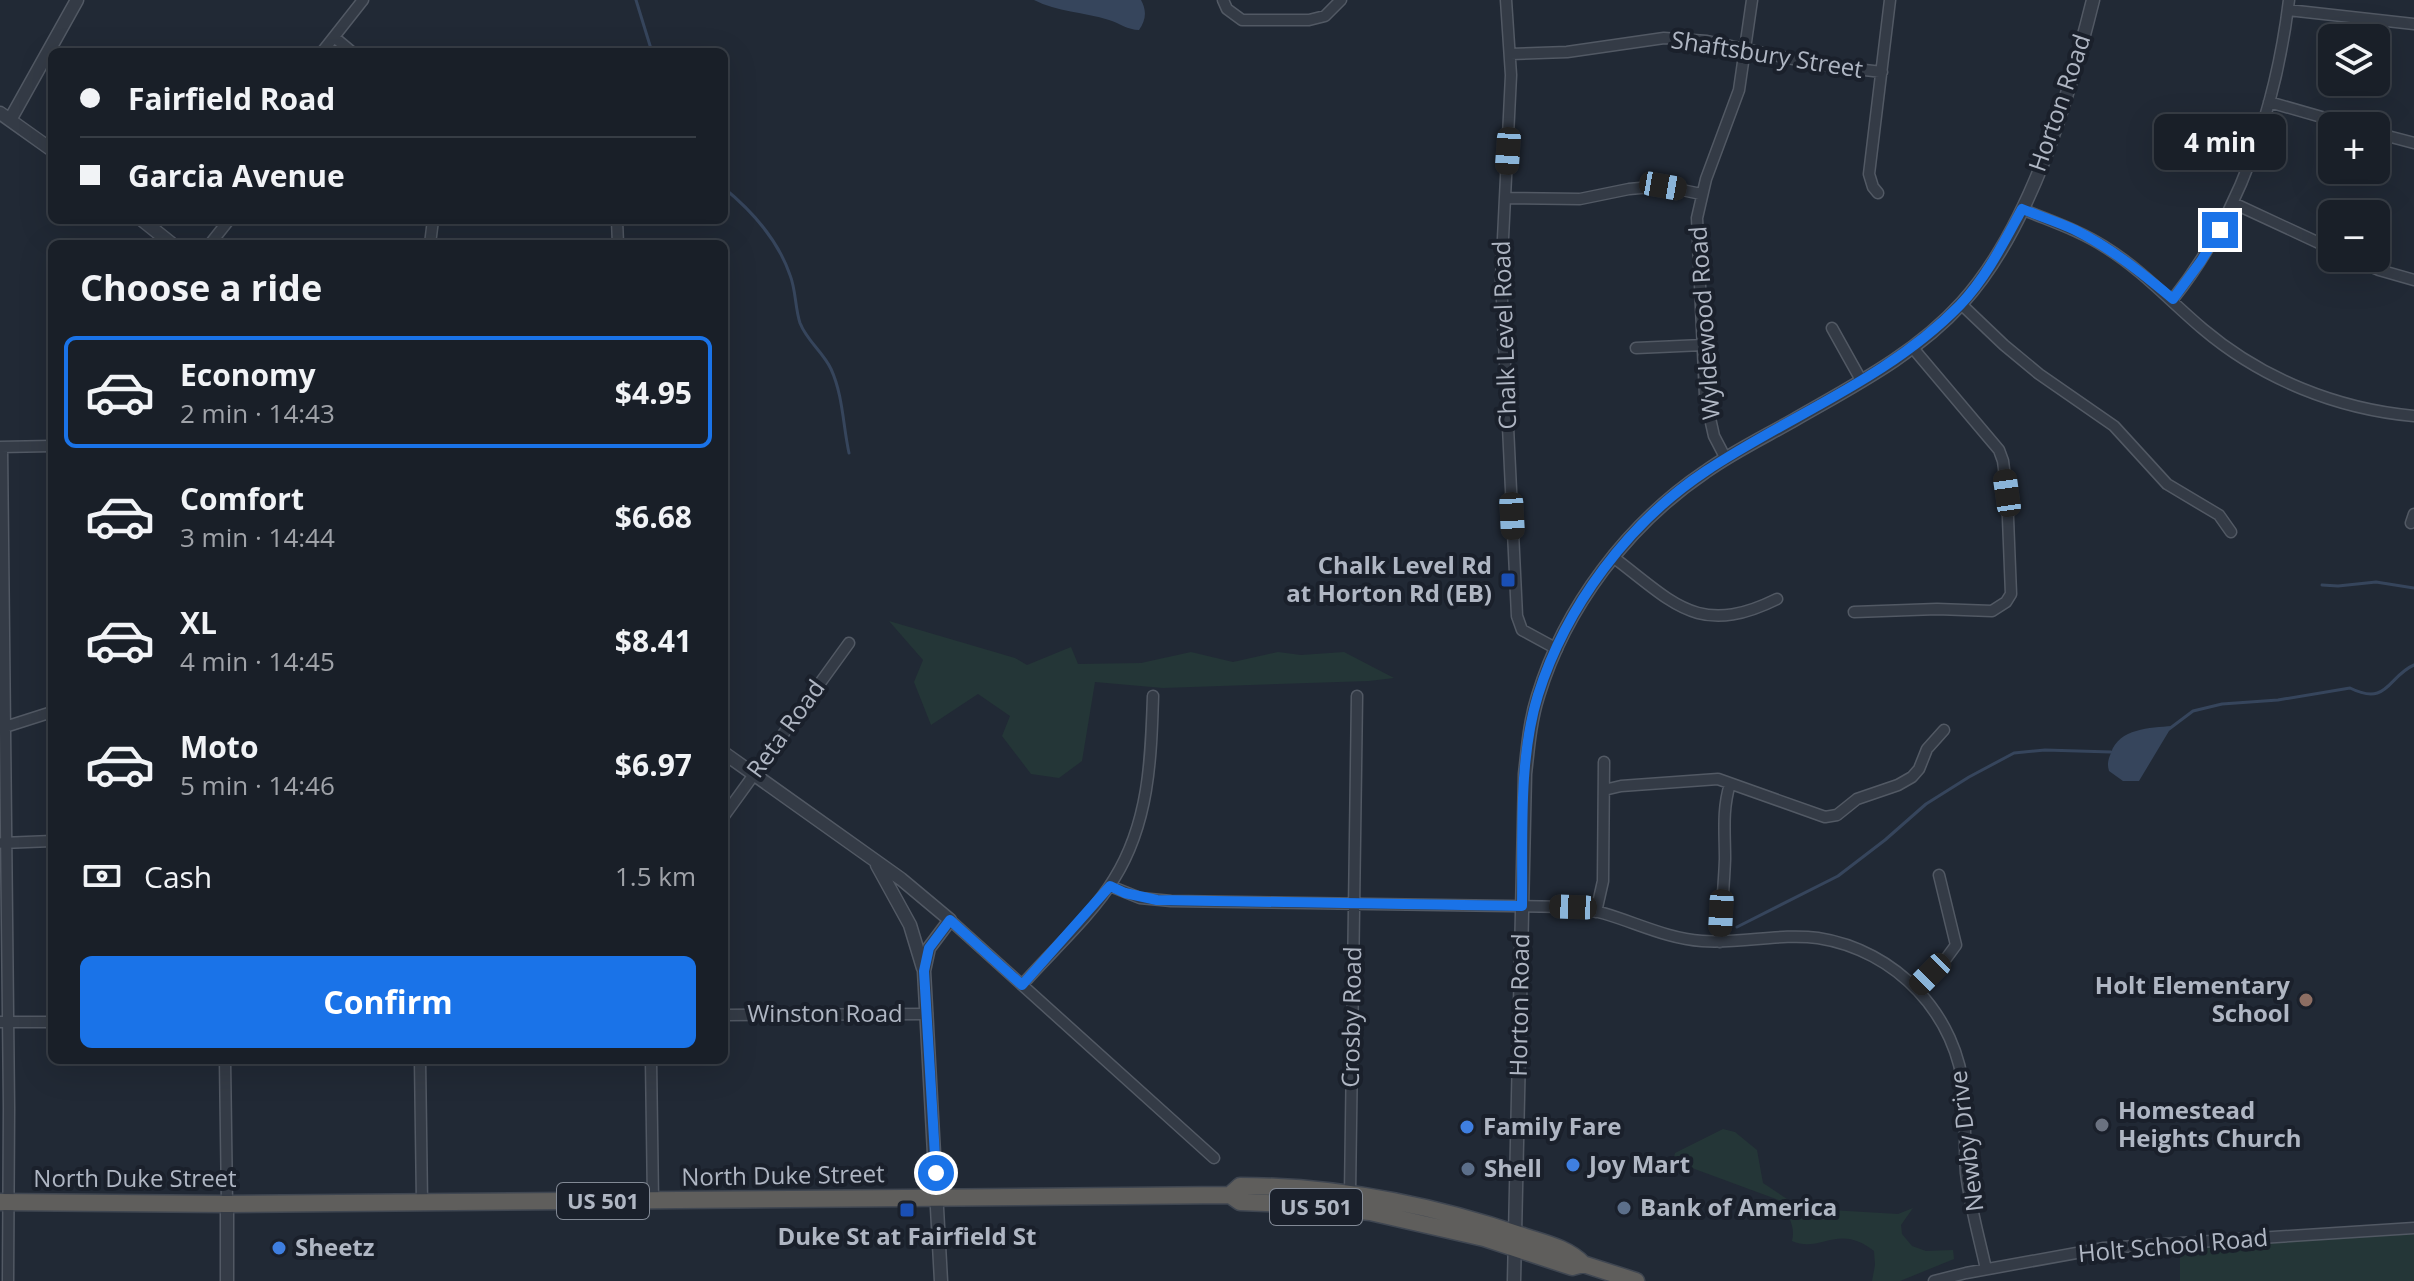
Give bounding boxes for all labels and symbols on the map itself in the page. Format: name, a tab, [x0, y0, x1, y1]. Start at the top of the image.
street label: Shaftsbury Street	[1669, 22, 1866, 85]
street label: Horton Road	[2020, 29, 2097, 176]
callout: 4 min	[2154, 114, 2286, 170]
car	[1494, 126, 1522, 176]
car	[1637, 170, 1689, 202]
route end	[2202, 212, 2238, 248]
street label: Wyldewood Road	[1680, 225, 1727, 421]
street label: Chalk Level Road	[1484, 240, 1523, 430]
car	[1992, 468, 2022, 518]
car	[1499, 491, 1525, 541]
place label: Chalk Level Rd at Horton Rd (EB)	[1286, 548, 1492, 609]
marker: Chalk Level Rd at Horton Rd (EB)	[1499, 571, 1517, 589]
street label: Reta Road	[738, 672, 832, 784]
car	[1708, 888, 1734, 938]
car	[1549, 894, 1597, 920]
street label: Horton Road	[1501, 933, 1536, 1077]
street label: Crosby Road	[1333, 946, 1368, 1088]
car	[1905, 949, 1955, 999]
place label: Holt Elementary School	[2095, 968, 2290, 1029]
marker: Holt Elementary School	[2297, 991, 2315, 1009]
street label: Winston Road	[747, 996, 903, 1029]
street label: Newby Drive	[1940, 1069, 1991, 1214]
place label: Homestead Heights Church	[2118, 1093, 2302, 1154]
place label: Family Fare	[1483, 1109, 1622, 1142]
marker: Homestead Heights Church	[2093, 1116, 2111, 1134]
marker: Family Fare	[1458, 1118, 1476, 1136]
place label: Joy Mart	[1587, 1147, 1690, 1180]
place label: Shell	[1484, 1151, 1542, 1184]
route start	[918, 1155, 954, 1191]
street label: North Duke Street	[681, 1156, 885, 1193]
marker: Joy Mart	[1564, 1156, 1582, 1174]
marker: Shell	[1459, 1160, 1477, 1178]
street label: North Duke Street	[33, 1161, 237, 1194]
road number: US 501	[557, 1183, 649, 1219]
road number: US 501	[1270, 1189, 1362, 1225]
place label: Bank of America	[1640, 1190, 1837, 1223]
marker: Bank of America	[1615, 1199, 1633, 1217]
marker: Duke St at Fairfield St	[898, 1201, 916, 1219]
place label: Duke St at Fairfield St	[778, 1219, 1036, 1252]
street label: Holt School Road	[2076, 1220, 2269, 1269]
place label: Sheetz	[295, 1230, 374, 1263]
marker: Sheetz	[270, 1239, 288, 1257]

